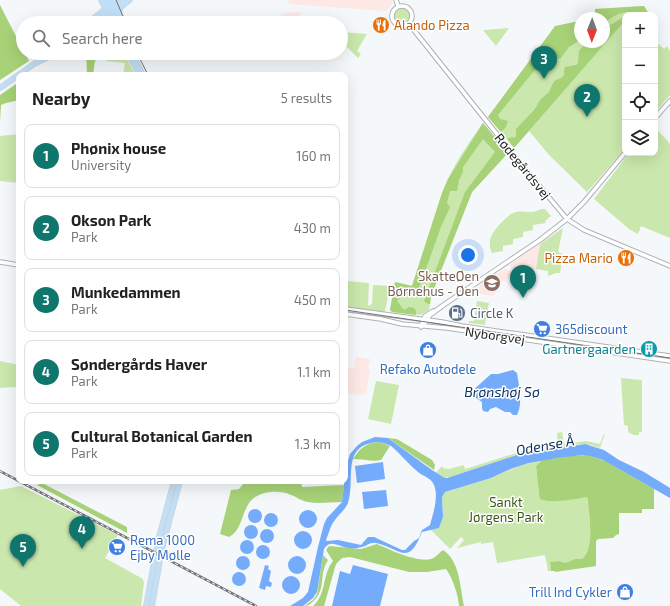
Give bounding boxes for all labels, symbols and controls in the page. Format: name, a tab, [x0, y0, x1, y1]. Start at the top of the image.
north arrow	[574, 12, 610, 48]
map controls	[622, 12, 658, 156]
button: +	[622, 12, 658, 48]
restaurant icon: Alando Pizza	[371, 15, 391, 35]
search box	[16, 16, 348, 60]
place label: Alando Pizza	[394, 17, 470, 33]
icon: search	[30, 27, 52, 49]
text: Search here	[62, 29, 143, 47]
pin: 3	[531, 46, 557, 79]
button: −	[622, 48, 658, 84]
pin: 2	[574, 84, 600, 117]
button: locate	[622, 84, 658, 120]
text: Nearby	[32, 88, 90, 108]
text: 5 results	[281, 90, 332, 106]
button: layers	[622, 120, 658, 156]
street label: Rødegårdsvej	[492, 130, 554, 202]
text: Phønix house	[71, 139, 166, 157]
text: 1	[43, 148, 49, 164]
text: 160 m	[296, 148, 331, 164]
text: University	[71, 157, 131, 173]
text: Okson Park	[71, 211, 151, 229]
text: 2	[42, 220, 50, 236]
text: 430 m	[294, 220, 331, 236]
text: Park	[71, 229, 98, 245]
your location	[458, 245, 478, 265]
restaurant icon: Pizza Mario	[616, 248, 636, 268]
place label: Pizza Mario	[544, 250, 613, 266]
pin: 1	[510, 265, 536, 298]
place label: SkatteØen Børnehus - Øen	[387, 268, 479, 299]
school or university icon: SkatteØen Børnehus - Øen	[482, 273, 502, 293]
text: Munkedammen	[71, 283, 181, 301]
text: 3	[42, 292, 50, 308]
text: 450 m	[294, 292, 331, 308]
text: Park	[71, 301, 98, 317]
fuel station icon: Circle K	[447, 303, 467, 323]
place label: Circle K	[470, 305, 514, 321]
supermarket icon: 365discount	[532, 319, 552, 339]
place label: 365discount	[555, 321, 628, 337]
street label: Nyborgvej	[464, 323, 526, 347]
building icon: Gartnergaarden	[639, 339, 659, 359]
shop icon: Refako Autodele	[418, 340, 438, 360]
place label: Gartnergaarden	[542, 341, 636, 357]
text: Søndergårds Haver	[71, 355, 207, 373]
place label: Refako Autodele	[380, 361, 476, 377]
text: 4	[42, 364, 50, 380]
text: 1.1 km	[297, 364, 331, 380]
text: Park	[71, 373, 98, 389]
water label: Brønshøj Sø	[464, 383, 540, 400]
text: Cultural Botanical Garden	[71, 427, 253, 445]
water label: Odense Å	[514, 432, 576, 458]
text: 5	[42, 436, 50, 452]
text: 1.3 km	[295, 436, 331, 452]
text: Park	[71, 445, 98, 461]
park label: Sankt Jørgens Park	[469, 494, 544, 525]
pin: 4	[69, 516, 95, 549]
place label: Rema 1000 Ejby Mølle	[130, 532, 195, 563]
pin: 5	[10, 534, 36, 567]
supermarket icon: Rema 1000 Ejby Mølle	[107, 537, 127, 557]
shop icon: Trill Ind Cykler	[615, 582, 635, 602]
place label: Trill Ind Cykler	[529, 584, 612, 600]

